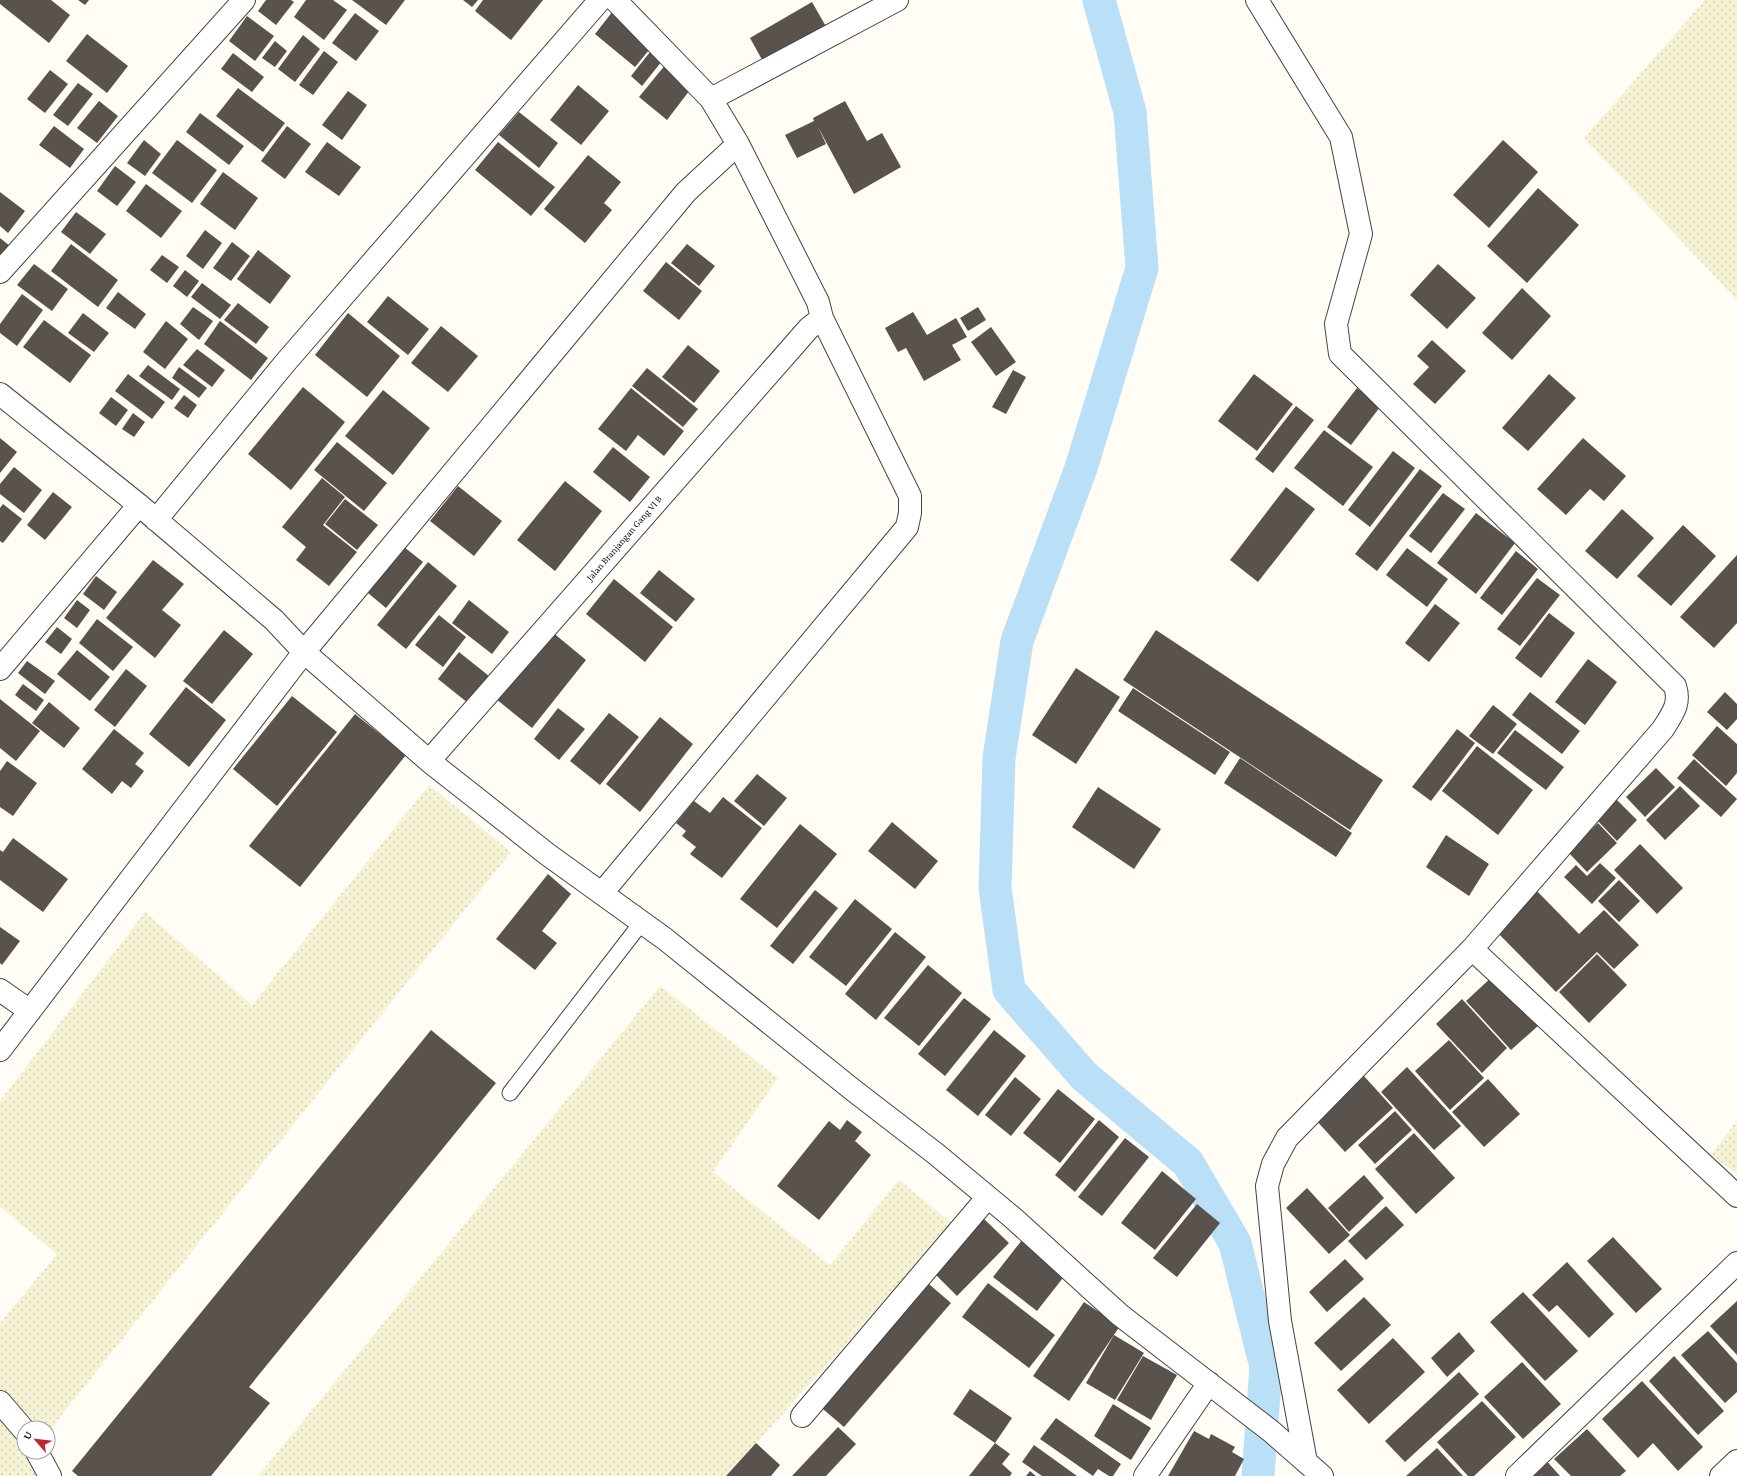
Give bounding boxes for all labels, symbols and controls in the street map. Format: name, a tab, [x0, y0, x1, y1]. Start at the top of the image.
street label: Jalan Branjangan Gang VI B	[583, 493, 665, 584]
north arrow	[16, 1420, 56, 1460]
text: U	[20, 1429, 34, 1441]

